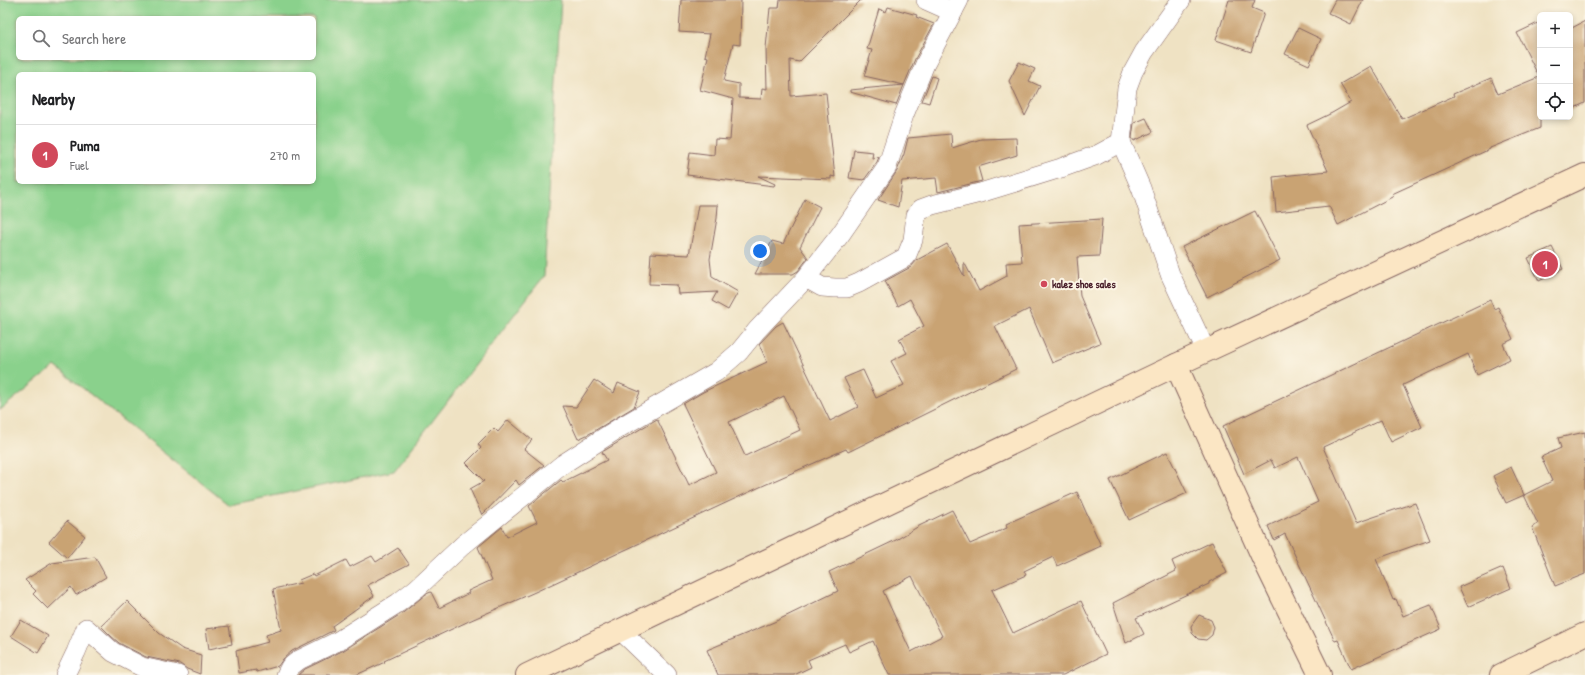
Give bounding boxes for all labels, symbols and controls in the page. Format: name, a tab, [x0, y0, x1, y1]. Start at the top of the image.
map controls	[1537, 12, 1573, 120]
button: +	[1537, 12, 1573, 48]
search box	[16, 16, 316, 60]
icon: search	[30, 27, 52, 49]
text: Search here	[62, 28, 126, 49]
button: −	[1537, 48, 1573, 84]
button: locate	[1537, 84, 1573, 120]
text: Nearby	[32, 87, 75, 110]
text: Puma	[70, 135, 99, 156]
text: 1	[43, 146, 47, 164]
text: 270 m	[270, 146, 300, 164]
text: Fuel	[70, 156, 89, 174]
your location	[750, 241, 770, 261]
pin: 1	[1532, 249, 1558, 279]
place label: kalez shoe sales	[1052, 277, 1116, 291]
marker: kalez shoe sales	[1039, 279, 1049, 289]

